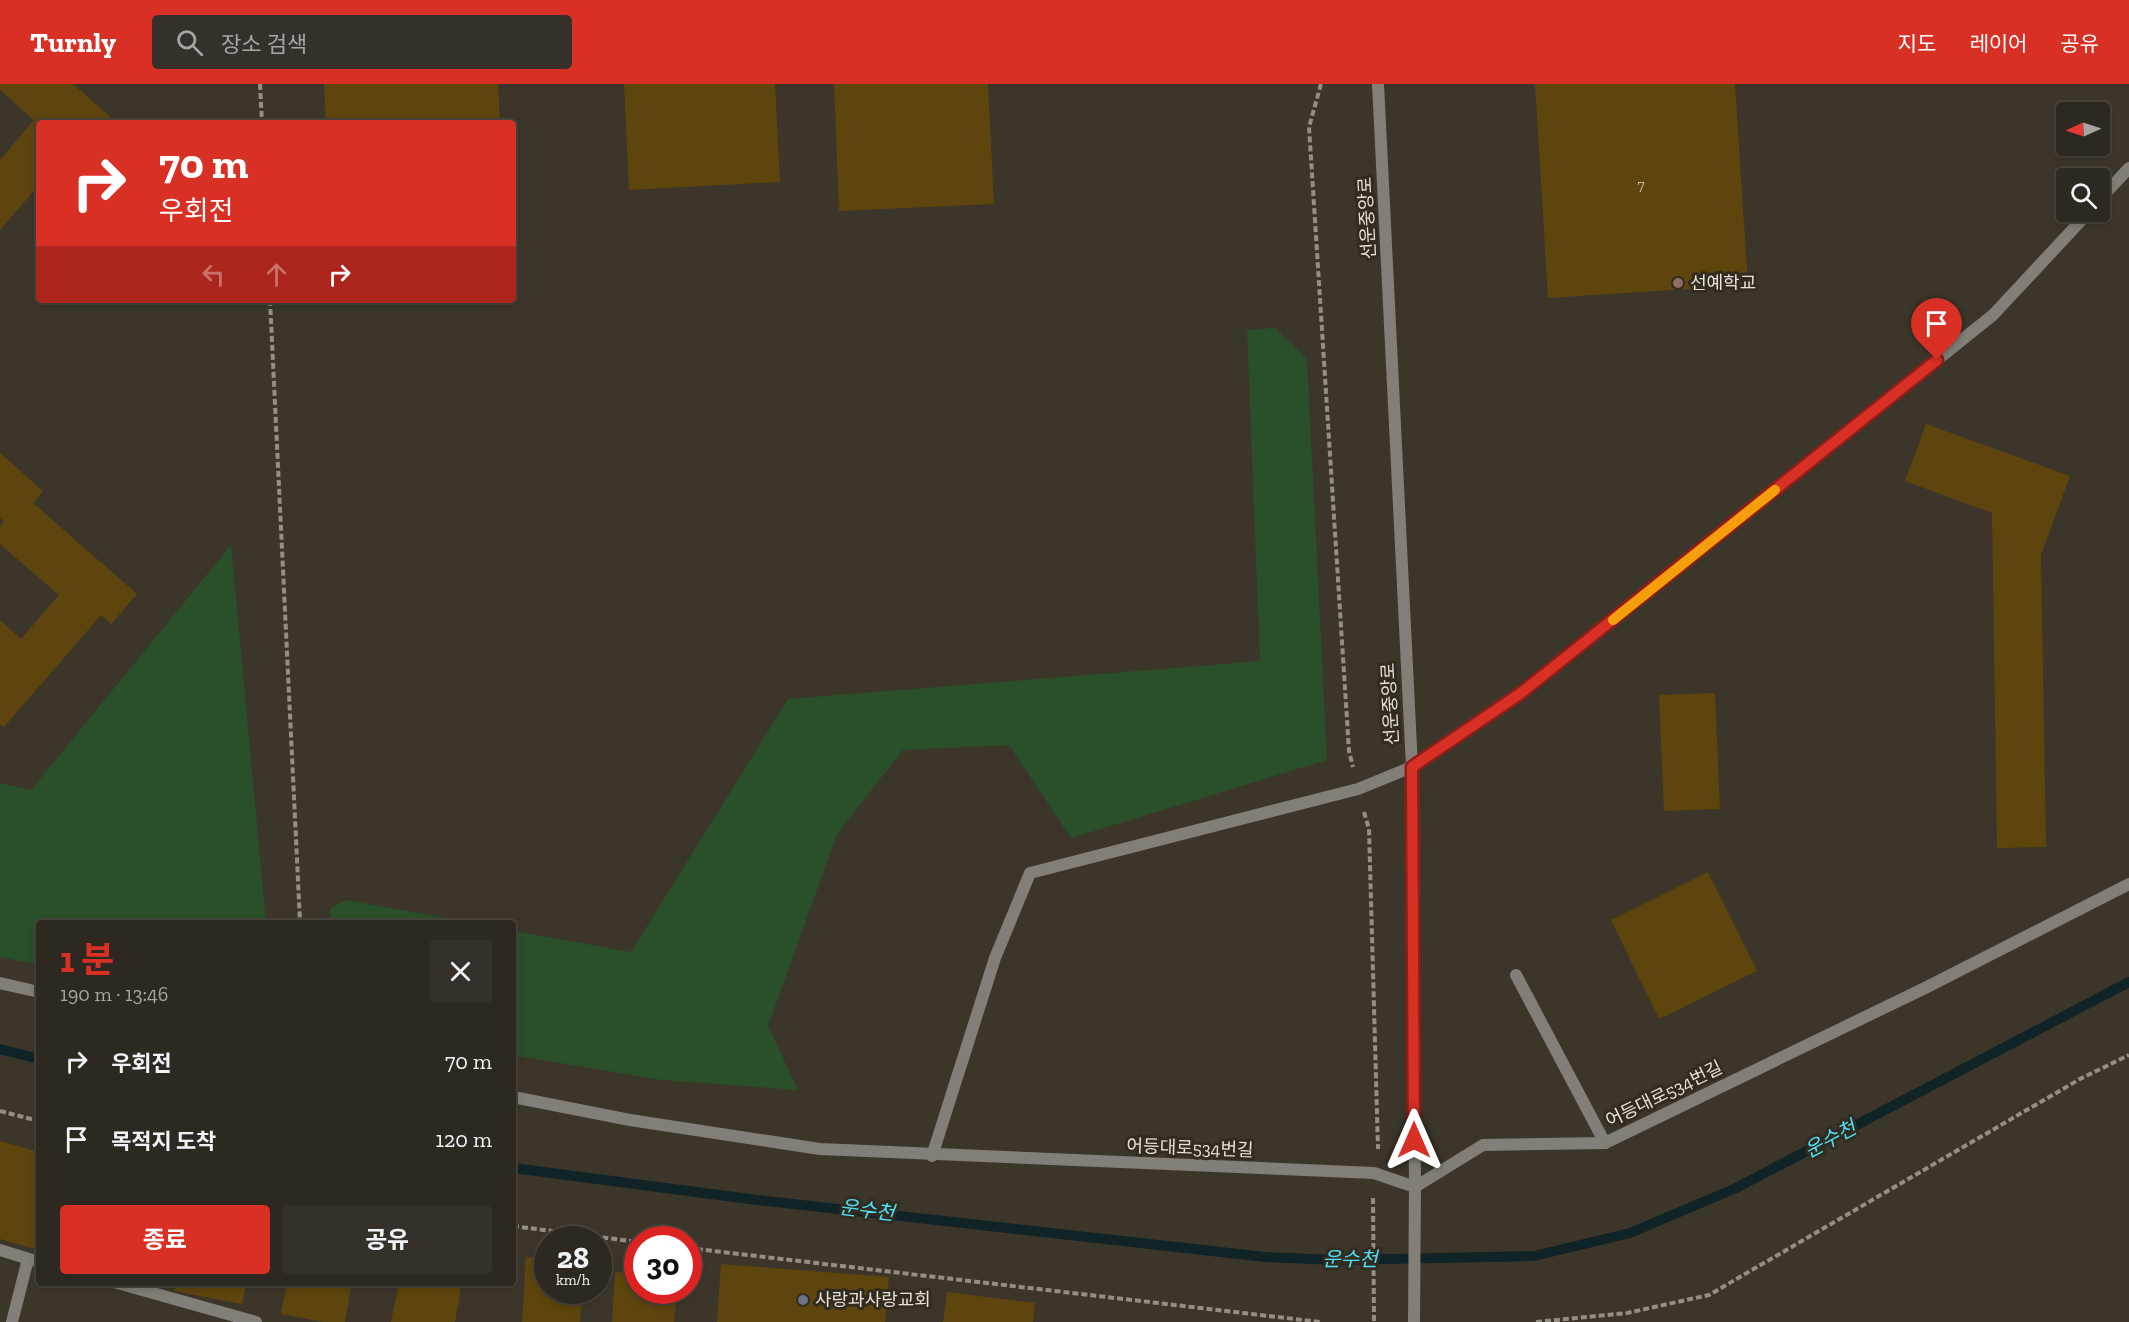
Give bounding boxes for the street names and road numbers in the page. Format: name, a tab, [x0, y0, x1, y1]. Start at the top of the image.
street label: 선운중앙로	[1354, 176, 1380, 260]
street label: 선운중앙로	[1377, 662, 1403, 746]
street label: 어등대로534번길	[1602, 1056, 1726, 1132]
street label: 어등대로534번길	[1126, 1135, 1254, 1161]

